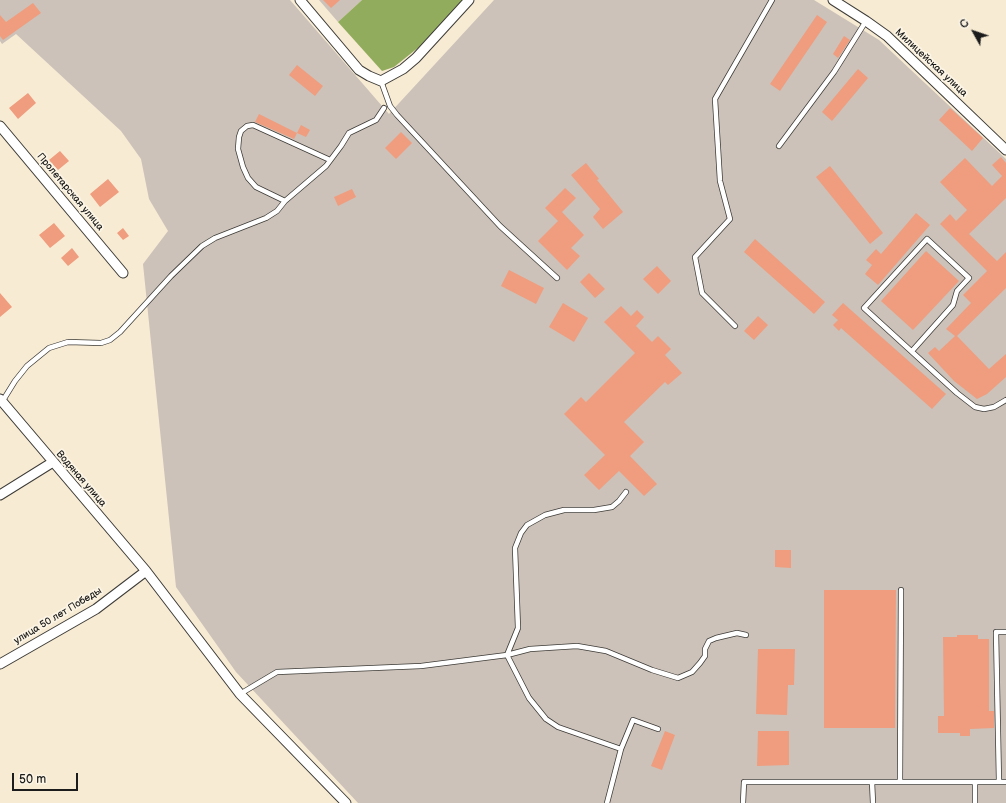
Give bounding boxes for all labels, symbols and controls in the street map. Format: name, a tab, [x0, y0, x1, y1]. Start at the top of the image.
north arrow	[954, 12, 994, 52]
text: С	[957, 17, 972, 31]
street label: Милицейская улица	[892, 26, 970, 100]
street label: Пролетарская улица	[34, 151, 106, 233]
street label: Водяная улица	[53, 448, 109, 510]
street label: улица 50 лет Победы	[12, 585, 104, 647]
scale bar	[14, 765, 80, 791]
text: 50 m	[19, 772, 46, 787]

